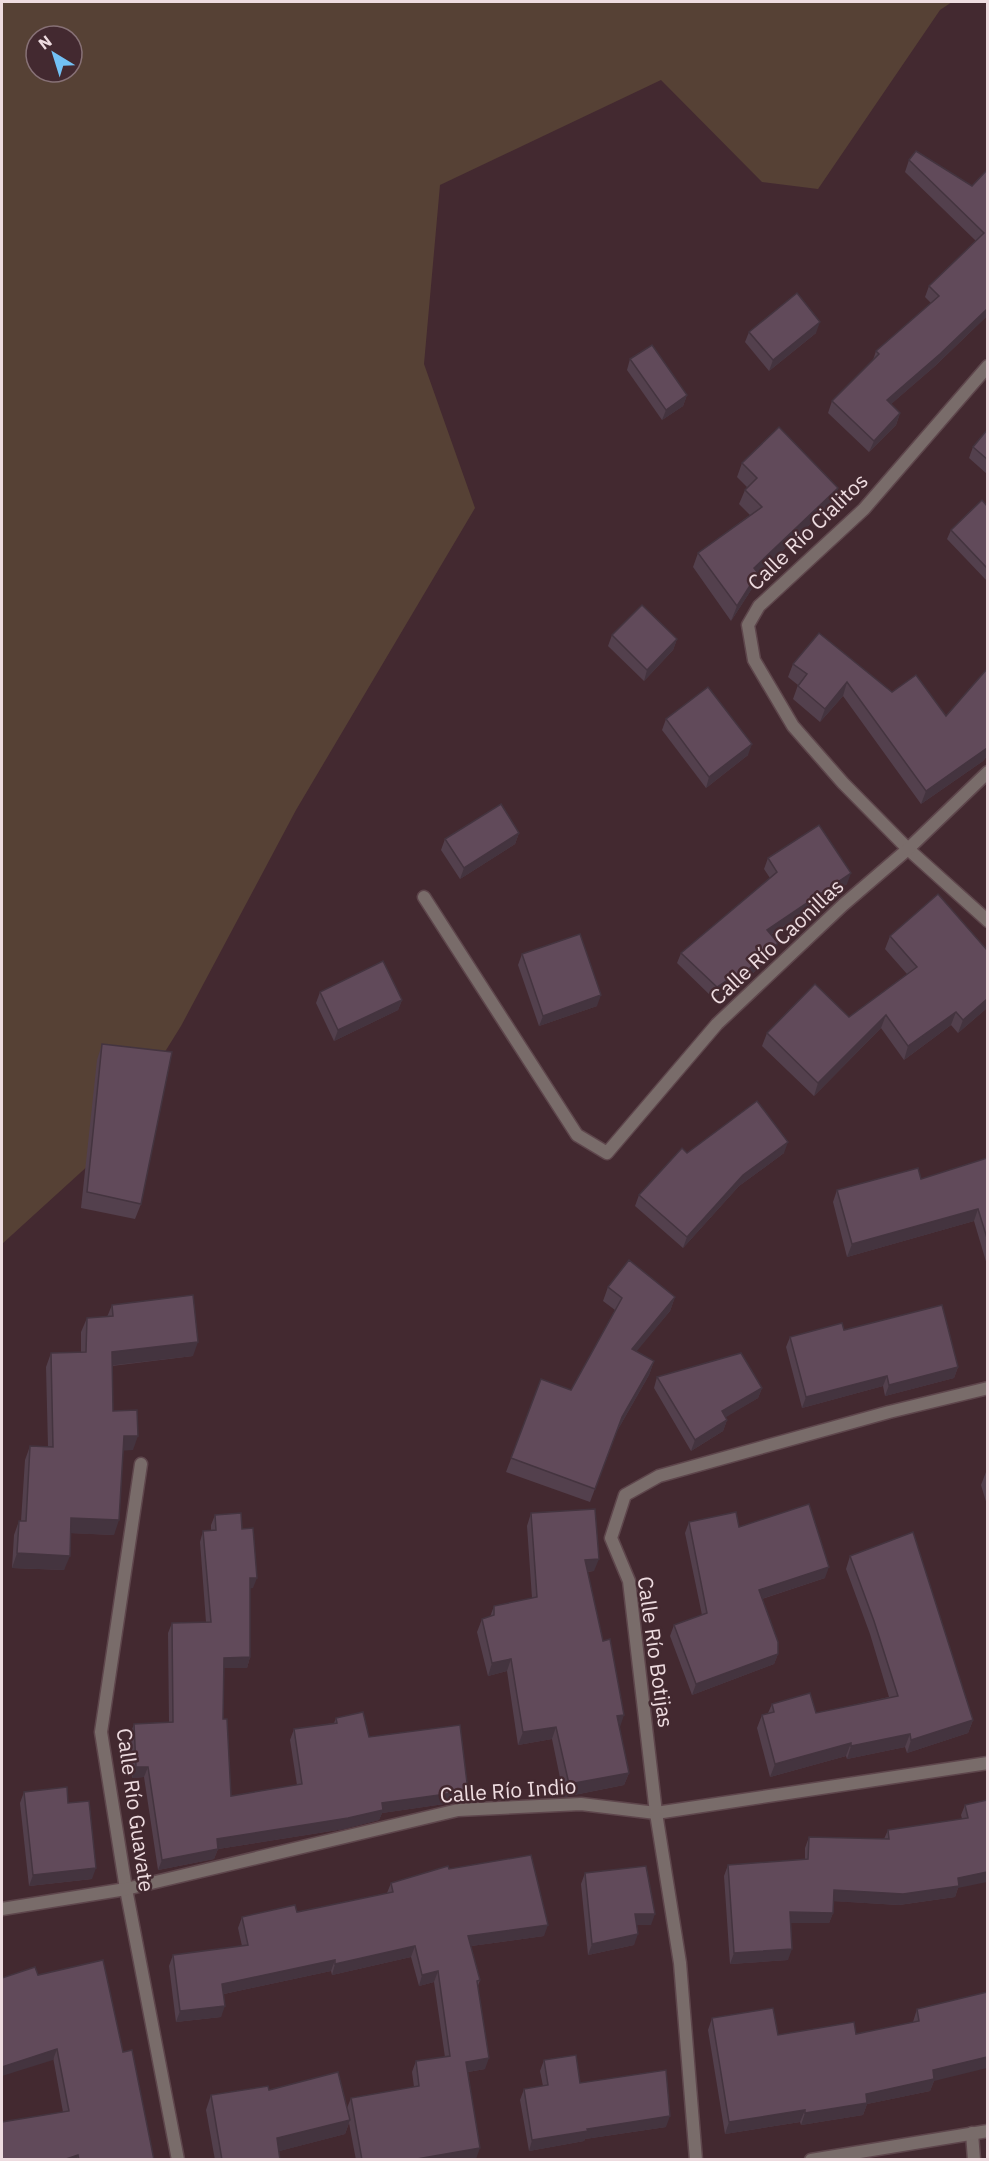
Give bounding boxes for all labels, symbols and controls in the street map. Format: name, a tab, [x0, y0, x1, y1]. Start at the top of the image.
north arrow	[24, 24, 84, 84]
text: N	[34, 31, 55, 54]
street label: Calle Río Cialitos	[741, 467, 874, 596]
street label: Calle Río Caonillas	[703, 872, 849, 1011]
street label: Calle Río Botijas	[632, 1575, 680, 1729]
street label: Calle Río Guavate	[111, 1726, 161, 1894]
street label: Calle Río Indio	[439, 1771, 577, 1809]

